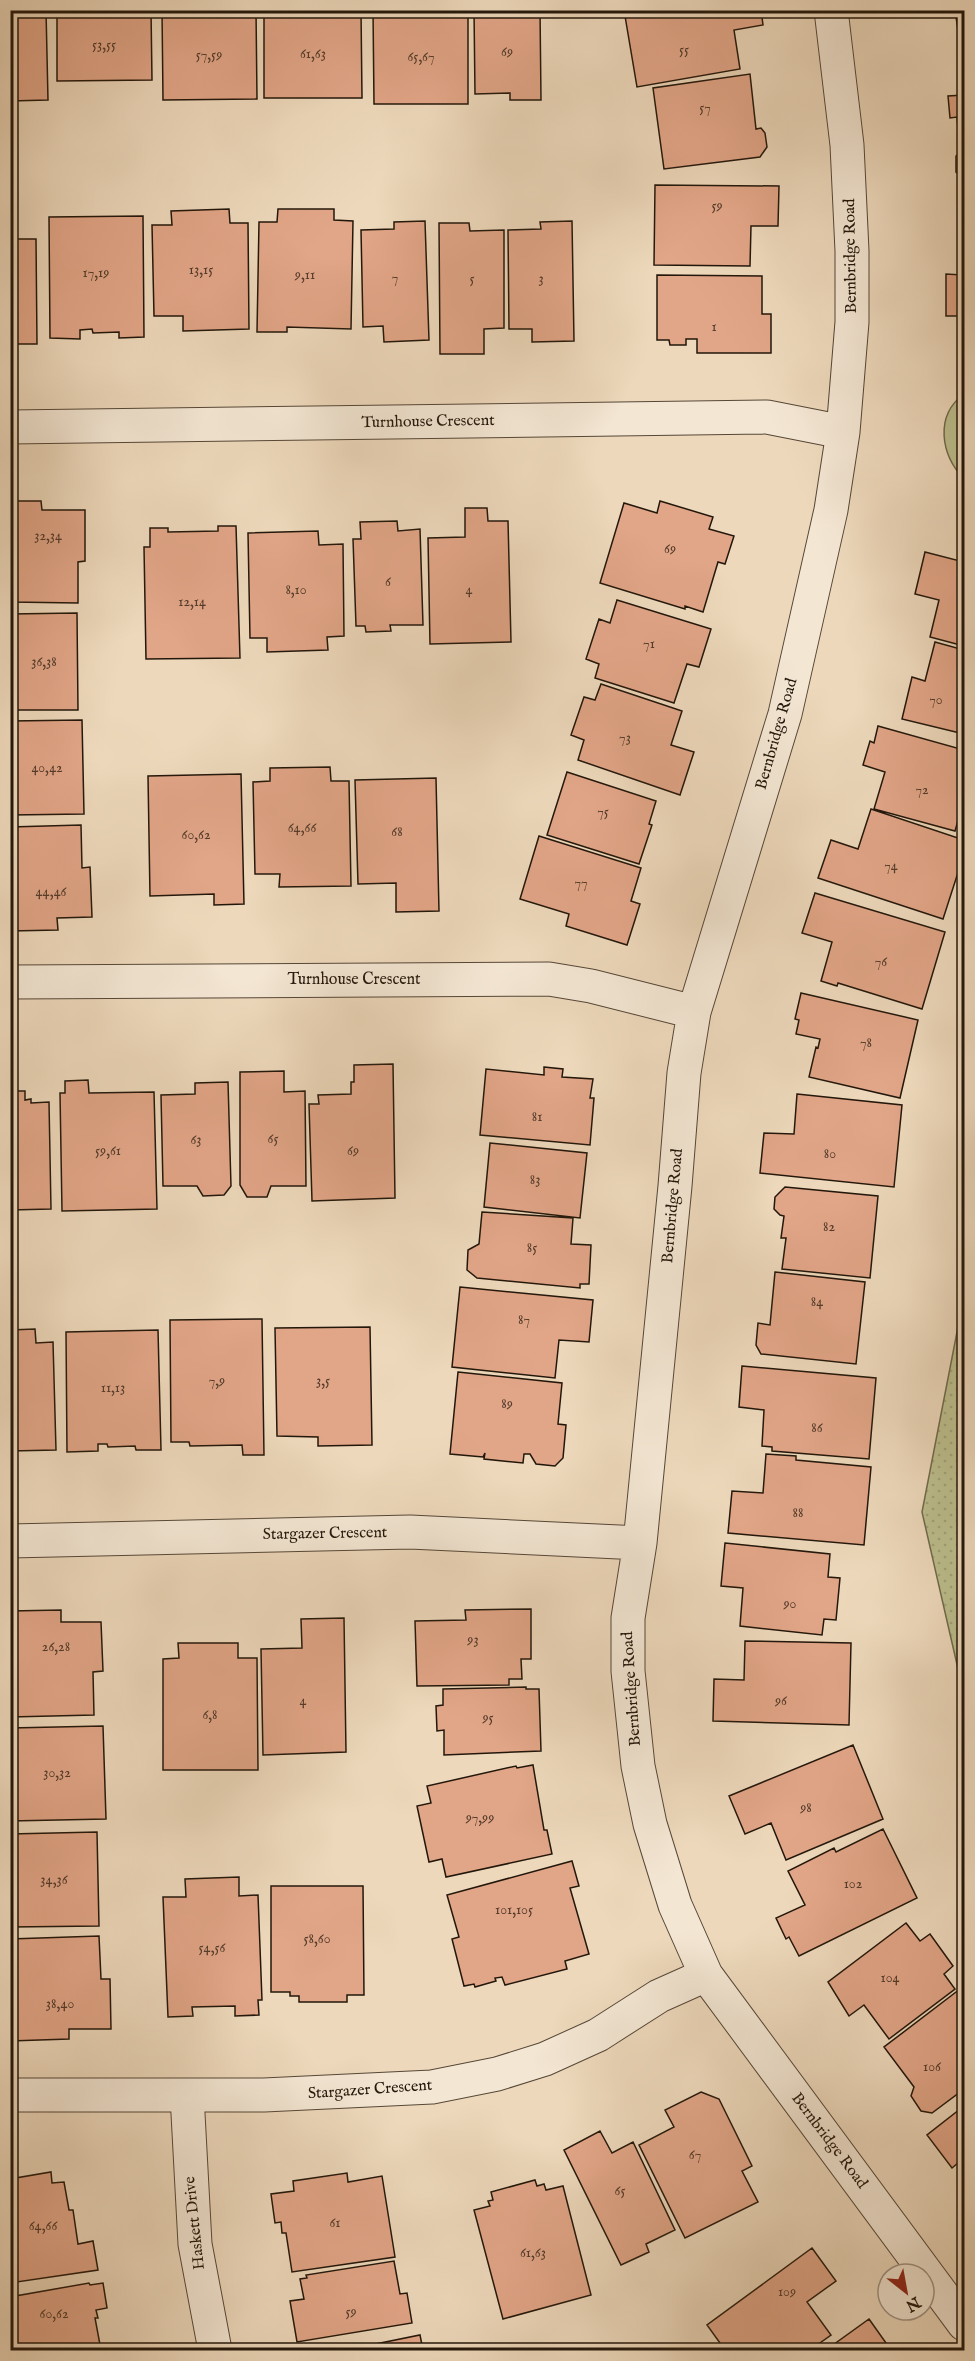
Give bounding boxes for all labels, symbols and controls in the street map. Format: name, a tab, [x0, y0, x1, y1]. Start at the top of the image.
house number: 53,55	[92, 36, 116, 54]
house number: 55	[679, 41, 689, 59]
house number: 69	[501, 43, 513, 61]
house number: 61,63	[300, 45, 326, 63]
house number: 57,59	[196, 46, 222, 64]
house number: 65,67	[407, 48, 435, 66]
house number: 57	[699, 99, 711, 117]
house number: 59	[711, 197, 723, 215]
street label: Bernbridge Road	[840, 198, 862, 314]
house number: 13,15	[189, 261, 213, 279]
house number: 17,19	[83, 264, 109, 282]
house number: 9,11	[294, 266, 315, 284]
house number: 7	[392, 269, 398, 287]
house number: 5	[469, 270, 475, 288]
house number: 3	[538, 270, 544, 288]
house number: 1	[711, 318, 717, 336]
street label: Turnhouse Crescent	[361, 411, 495, 433]
house number: 32,34	[34, 527, 62, 545]
house number: 69	[664, 540, 676, 558]
house number: 6	[385, 573, 392, 591]
house number: 8,10	[285, 581, 307, 599]
house number: 4	[466, 581, 473, 599]
house number: 12,14	[178, 593, 206, 611]
house number: 71	[643, 635, 655, 653]
house number: 36,38	[31, 653, 57, 671]
street label: Bernbridge Road	[752, 675, 803, 792]
house number: 70	[929, 691, 943, 709]
house number: 73	[619, 729, 631, 747]
house number: 40,42	[31, 759, 63, 777]
house number: 72	[915, 781, 929, 799]
house number: 75	[597, 803, 609, 821]
house number: 64,66	[288, 819, 317, 837]
house number: 68	[391, 823, 403, 841]
house number: 60,62	[182, 826, 211, 844]
house number: 74	[884, 857, 898, 875]
house number: 77	[574, 874, 588, 892]
house number: 44,46	[36, 883, 68, 901]
house number: 76	[875, 953, 888, 971]
street label: Turnhouse Crescent	[287, 970, 421, 990]
house number: 78	[860, 1034, 872, 1052]
house number: 81	[532, 1108, 542, 1126]
house number: 65	[268, 1130, 278, 1148]
house number: 63	[190, 1131, 202, 1149]
house number: 59,61	[95, 1142, 121, 1160]
house number: 69	[347, 1142, 359, 1160]
house number: 80	[824, 1145, 836, 1163]
street label: Bernbridge Road	[658, 1147, 688, 1264]
house number: 83	[530, 1171, 540, 1189]
house number: 82	[823, 1218, 835, 1236]
house number: 85	[527, 1239, 537, 1257]
house number: 84	[811, 1293, 823, 1311]
house number: 87	[518, 1311, 530, 1329]
house number: 7,9	[209, 1372, 225, 1390]
house number: 3,5	[316, 1372, 330, 1390]
house number: 11,13	[101, 1379, 125, 1397]
house number: 89	[501, 1395, 513, 1413]
house number: 86	[811, 1419, 824, 1437]
house number: 88	[793, 1504, 803, 1522]
street label: Stargazer Crescent	[263, 1523, 388, 1545]
house number: 90	[783, 1595, 797, 1613]
street label: Bernbridge Road	[618, 1630, 646, 1747]
house number: 93	[466, 1631, 479, 1649]
house number: 26,28	[42, 1638, 70, 1656]
house number: 4	[300, 1692, 307, 1710]
house number: 96	[774, 1692, 788, 1710]
house number: 6,8	[202, 1706, 218, 1724]
house number: 95	[481, 1709, 494, 1727]
house number: 30,32	[43, 1764, 71, 1782]
house number: 98	[799, 1799, 812, 1817]
house number: 97,99	[465, 1809, 494, 1827]
house number: 34,36	[40, 1871, 69, 1889]
house number: 102	[844, 1875, 863, 1893]
house number: 101,105	[495, 1901, 533, 1919]
house number: 58,60	[303, 1930, 331, 1948]
house number: 54,56	[199, 1939, 227, 1957]
house number: 104	[881, 1969, 900, 1987]
house number: 38,40	[46, 1995, 74, 2013]
house number: 106	[923, 2058, 942, 2076]
street label: Stargazer Crescent	[307, 2076, 433, 2104]
street label: Bernbridge Road	[786, 2089, 872, 2193]
house number: 67	[689, 2146, 701, 2164]
street label: Haskett Drive	[180, 2175, 210, 2271]
house number: 65	[615, 2182, 625, 2200]
house number: 61	[329, 2214, 341, 2232]
house number: 64,66	[29, 2217, 58, 2235]
house number: 61,63	[520, 2244, 546, 2262]
north arrow	[876, 2262, 936, 2322]
house number: 109	[778, 2283, 796, 2301]
text: N	[901, 2290, 925, 2315]
house number: 59	[345, 2303, 357, 2321]
house number: 60,62	[40, 2305, 69, 2323]

